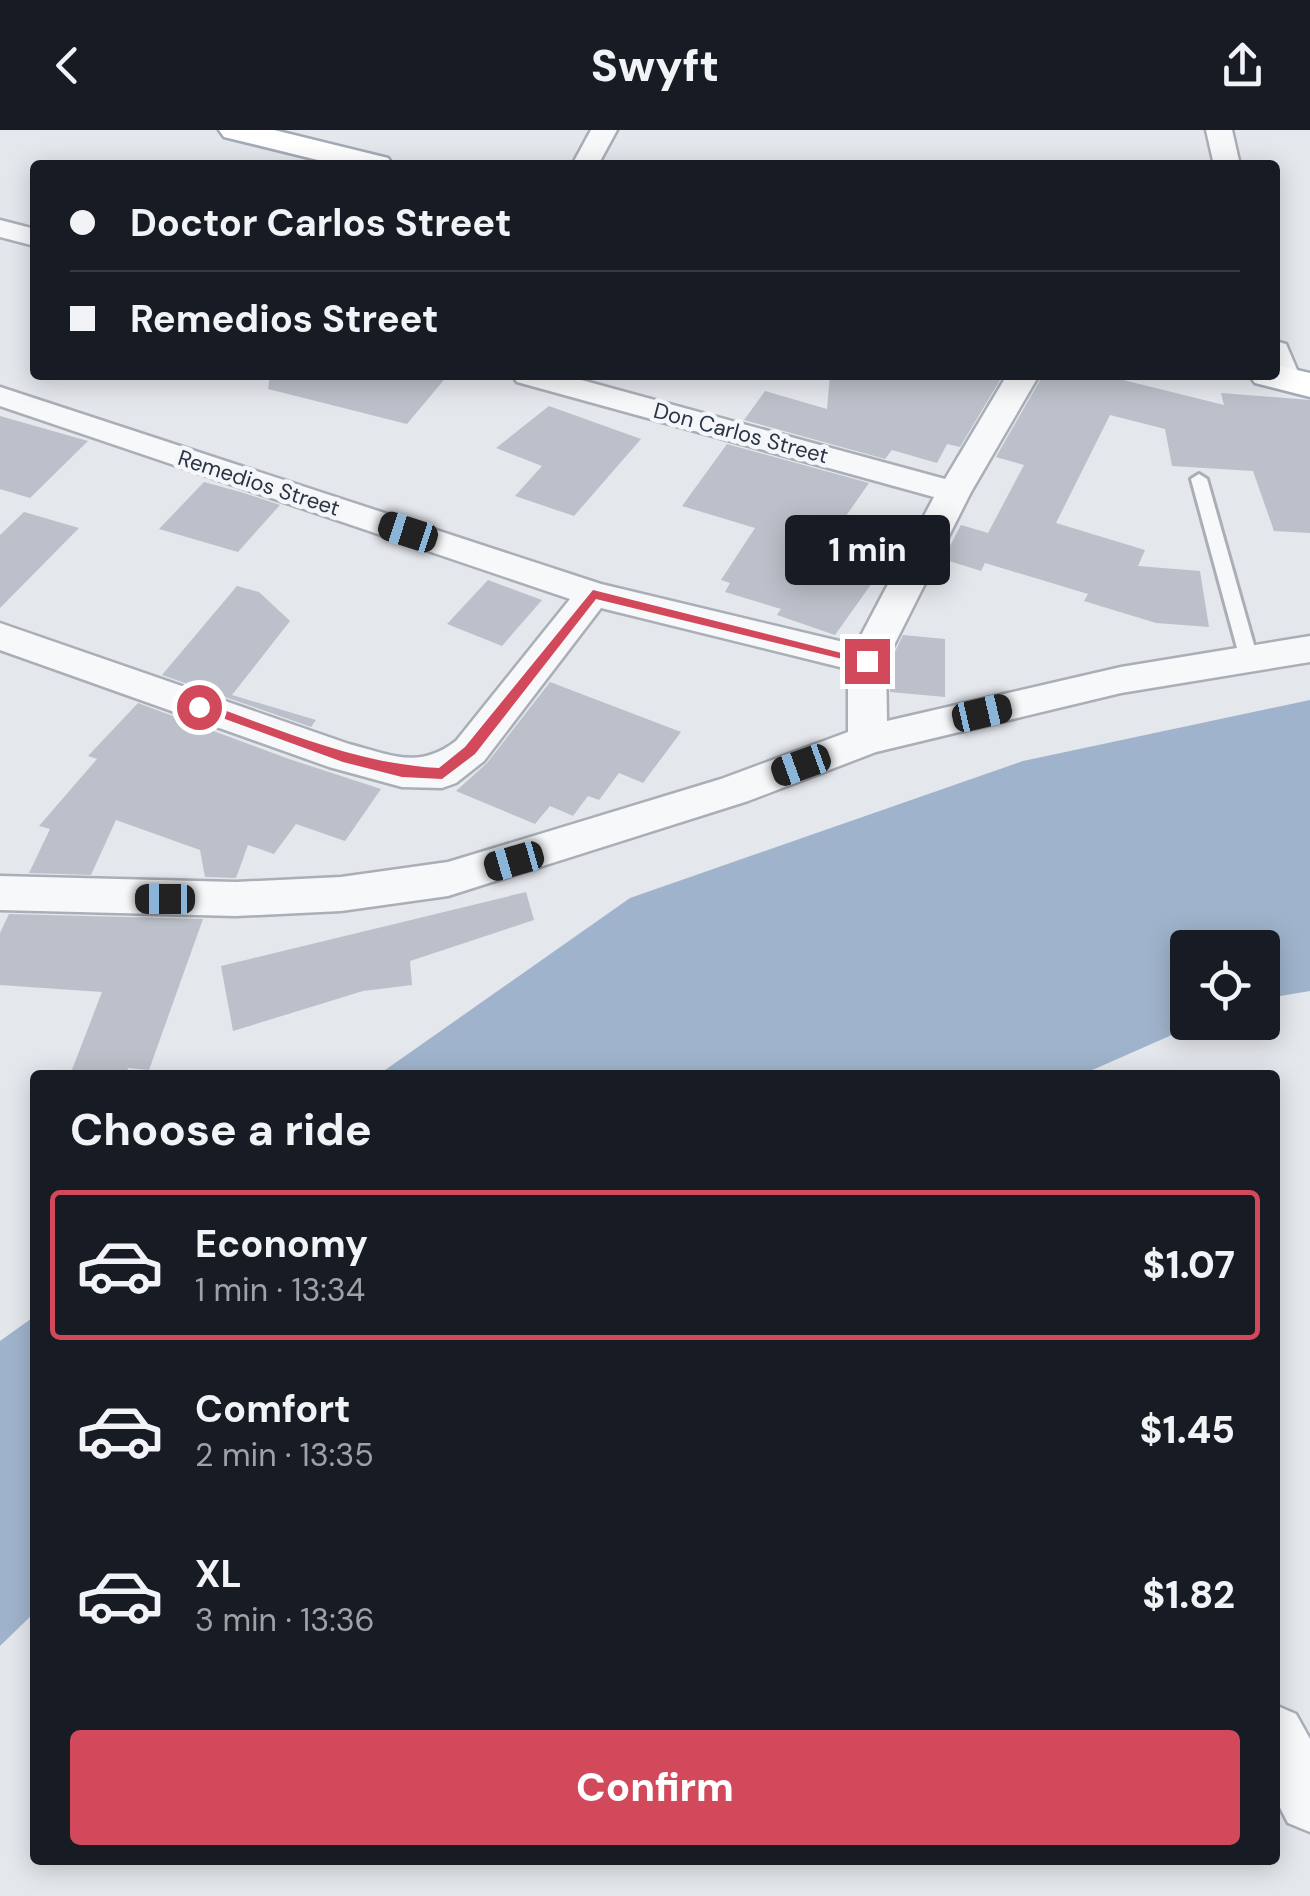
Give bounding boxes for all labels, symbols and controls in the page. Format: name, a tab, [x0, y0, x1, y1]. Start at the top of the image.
text: Swyft	[591, 36, 719, 95]
icon: back	[40, 38, 95, 93]
icon: share	[1215, 38, 1270, 93]
text: Doctor Carlos Street	[130, 198, 511, 248]
text: Remedios Street	[130, 294, 439, 344]
street label: Don Carlos Street	[650, 396, 832, 470]
street label: Remedios Street	[174, 443, 344, 523]
car	[375, 508, 441, 556]
callout: 1 min	[784, 516, 950, 586]
text: 1 min	[828, 529, 907, 571]
route end	[845, 639, 890, 684]
route start	[177, 685, 222, 730]
car	[949, 692, 1015, 734]
car	[768, 741, 834, 789]
car	[481, 838, 547, 884]
car	[135, 884, 195, 914]
map controls	[1170, 930, 1280, 1040]
button: locate	[1170, 930, 1280, 1040]
text: Choose a ride	[70, 1100, 372, 1159]
text: Economy	[195, 1219, 368, 1269]
icon: car	[75, 1220, 165, 1310]
text: $1.07	[1143, 1240, 1235, 1290]
text: 1 min · 13:34	[195, 1269, 365, 1311]
text: Comfort	[195, 1384, 351, 1434]
icon: car	[75, 1385, 165, 1475]
text: $1.45	[1140, 1405, 1235, 1455]
text: 2 min · 13:35	[195, 1434, 374, 1476]
text: XL	[195, 1549, 242, 1599]
icon: car	[75, 1550, 165, 1640]
text: $1.82	[1142, 1570, 1235, 1620]
text: 3 min · 13:36	[195, 1599, 375, 1641]
button: Confirm	[70, 1730, 1240, 1845]

